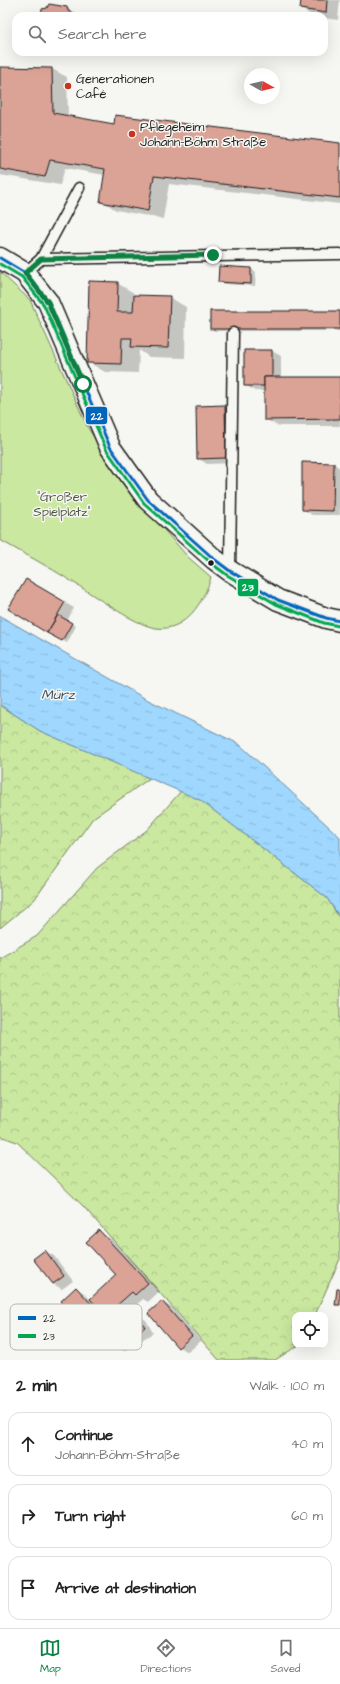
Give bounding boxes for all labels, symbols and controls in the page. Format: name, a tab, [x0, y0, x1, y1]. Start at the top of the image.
search box	[12, 12, 328, 56]
icon: search	[26, 23, 48, 45]
text: Search here	[58, 24, 147, 45]
north arrow	[244, 68, 280, 104]
place label: Generationen Café	[76, 70, 154, 103]
marker: Generationen Café	[63, 81, 73, 91]
place label: Pflegeheim Johann-Böhm Straße	[140, 118, 266, 151]
marker: Pflegeheim Johann-Böhm Straße	[127, 129, 137, 139]
route end	[204, 246, 222, 264]
route start	[74, 375, 92, 393]
line badge: 22	[85, 406, 108, 425]
text: 22	[90, 409, 104, 424]
park label: "Großer Spielplatz"	[33, 488, 91, 521]
unlabelled marker	[206, 558, 216, 568]
line badge: 23	[237, 578, 259, 597]
text: 23	[241, 580, 254, 595]
water label: Mürz	[41, 685, 76, 705]
legend	[10, 1304, 142, 1350]
text: 22	[43, 1311, 56, 1326]
map controls	[292, 1312, 328, 1348]
button: locate	[292, 1312, 328, 1348]
text: 23	[43, 1329, 55, 1344]
text: 2 min	[16, 1374, 57, 1398]
text: Walk · 100 m	[250, 1377, 324, 1395]
text: Continue	[55, 1425, 113, 1446]
icon: ahead	[17, 1433, 39, 1455]
text: 40 m	[291, 1435, 323, 1453]
text: Johann-Böhm-Straße	[55, 1446, 180, 1464]
icon: right	[17, 1505, 39, 1527]
text: Turn right	[55, 1506, 126, 1527]
text: 60 m	[291, 1507, 323, 1525]
icon: arrive	[17, 1577, 39, 1599]
text: Arrive at destination	[55, 1578, 196, 1599]
tab: Map	[39, 1637, 61, 1676]
tab: Directions	[140, 1637, 192, 1676]
tab: Saved	[271, 1637, 301, 1676]

